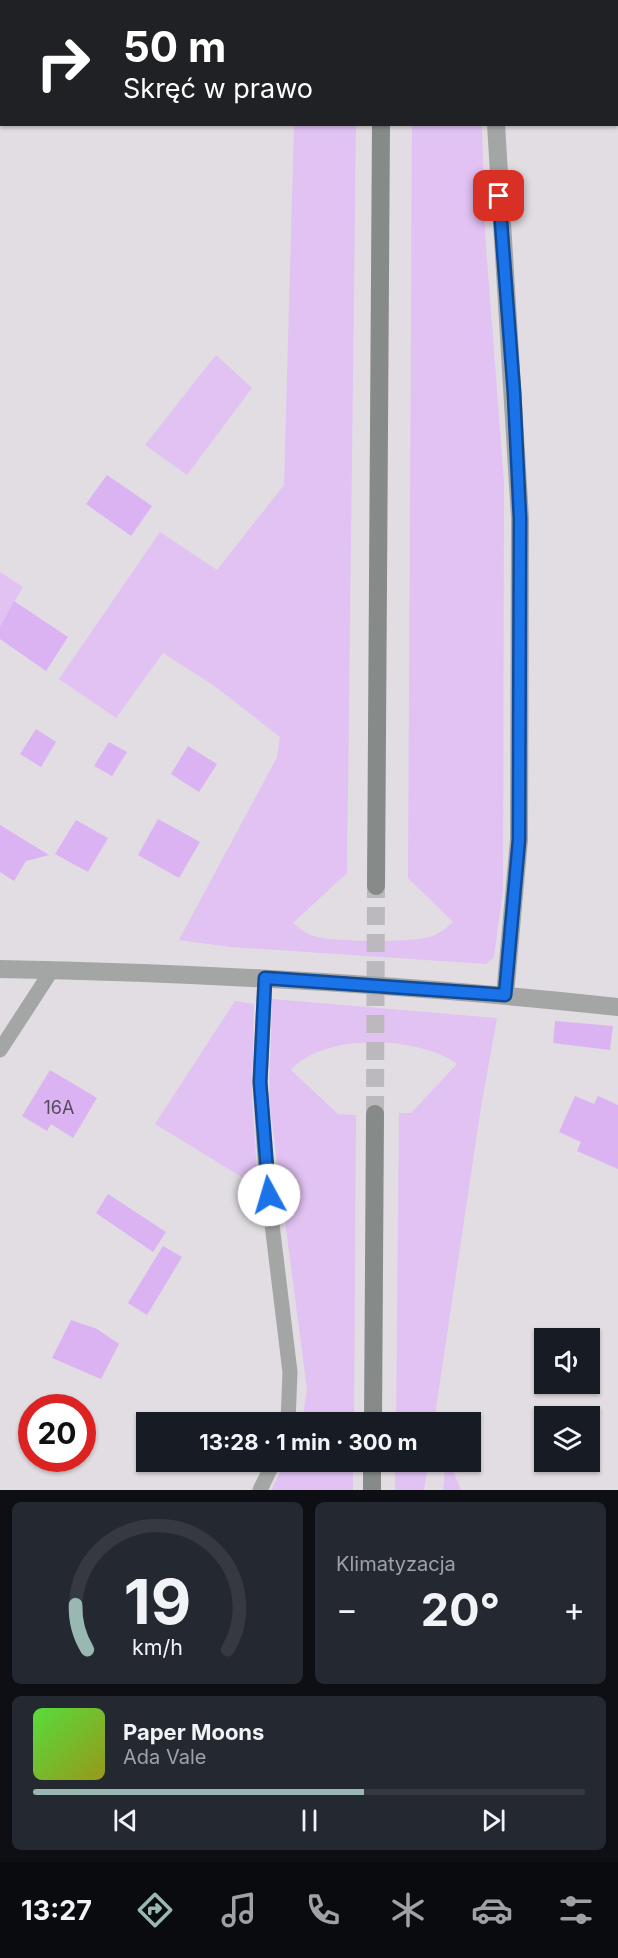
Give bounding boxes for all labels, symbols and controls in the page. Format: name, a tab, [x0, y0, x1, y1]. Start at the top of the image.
text: 50 m	[123, 21, 226, 72]
icon: right	[24, 24, 102, 102]
text: Skręć w prawo	[123, 72, 313, 105]
pin	[473, 170, 524, 221]
icon: arrive	[482, 179, 515, 212]
house number: 16A	[44, 1097, 74, 1118]
position arrow	[237, 1163, 301, 1227]
map controls	[534, 1328, 600, 1472]
button: sound	[534, 1328, 600, 1394]
speed limit sign: 20	[18, 1394, 96, 1472]
button: layers	[534, 1406, 600, 1472]
text: 13:28 · 1 min · 300 m	[199, 1429, 418, 1455]
text: Klimatyzacja	[336, 1552, 456, 1576]
text: 19	[124, 1564, 191, 1639]
text: 20°	[421, 1582, 500, 1637]
text: −	[336, 1589, 358, 1629]
text: +	[563, 1589, 585, 1629]
text: km/h	[132, 1634, 183, 1660]
text: Paper Moons	[123, 1719, 264, 1745]
text: Ada Vale	[123, 1745, 206, 1769]
icon: previous	[109, 1804, 142, 1837]
icon: pause	[293, 1804, 326, 1837]
icon: next	[477, 1804, 510, 1837]
icon: directions	[134, 1889, 176, 1931]
icon: music	[218, 1889, 260, 1931]
icon: phone	[302, 1889, 344, 1931]
icon: climate	[387, 1889, 429, 1931]
icon: car	[471, 1889, 513, 1931]
icon: filters	[555, 1889, 597, 1931]
text: 13:27	[21, 1894, 92, 1927]

